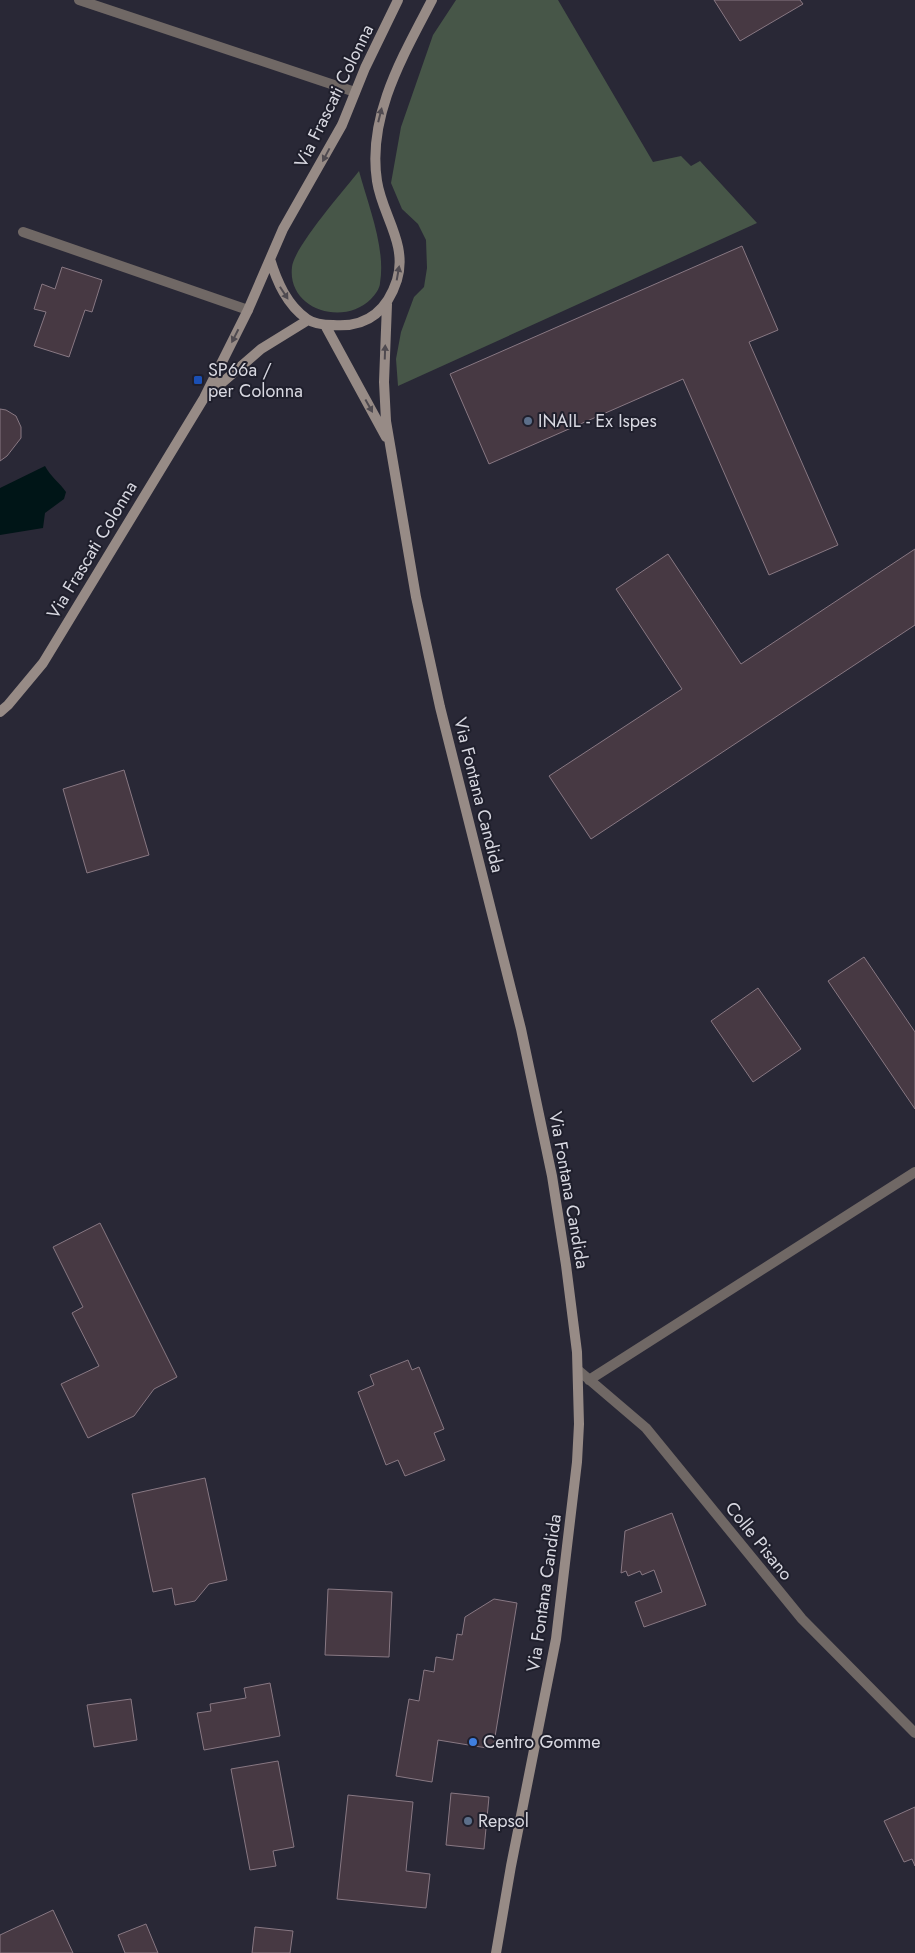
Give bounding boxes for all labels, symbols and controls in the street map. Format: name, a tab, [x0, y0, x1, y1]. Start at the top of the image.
street label: Via Frascati Colonna	[288, 20, 380, 172]
one-way arrow	[376, 108, 384, 123]
one-way arrow	[322, 148, 330, 162]
one-way arrow	[394, 266, 402, 281]
one-way arrow	[279, 286, 289, 300]
one-way arrow	[231, 329, 239, 343]
one-way arrow	[381, 344, 389, 360]
place label: SP66a / per Colonna	[208, 357, 303, 404]
marker: SP66a / per Colonna	[192, 374, 204, 386]
one-way arrow	[364, 399, 373, 413]
place label: INAIL - Ex Ispes	[538, 408, 657, 434]
marker: INAIL - Ex Ispes	[522, 415, 534, 427]
street label: Via Frascati Colonna	[41, 476, 143, 624]
street label: Via Fontana Candida	[447, 715, 511, 875]
street label: Via Fontana Candida	[542, 1109, 596, 1271]
street label: Colle Pisano	[719, 1496, 799, 1586]
street label: Via Fontana Candida	[520, 1512, 568, 1674]
place label: Centro Gomme	[483, 1729, 601, 1755]
marker: Centro Gomme	[467, 1736, 479, 1748]
place label: Repsol	[478, 1808, 529, 1834]
marker: Repsol	[462, 1815, 474, 1827]

